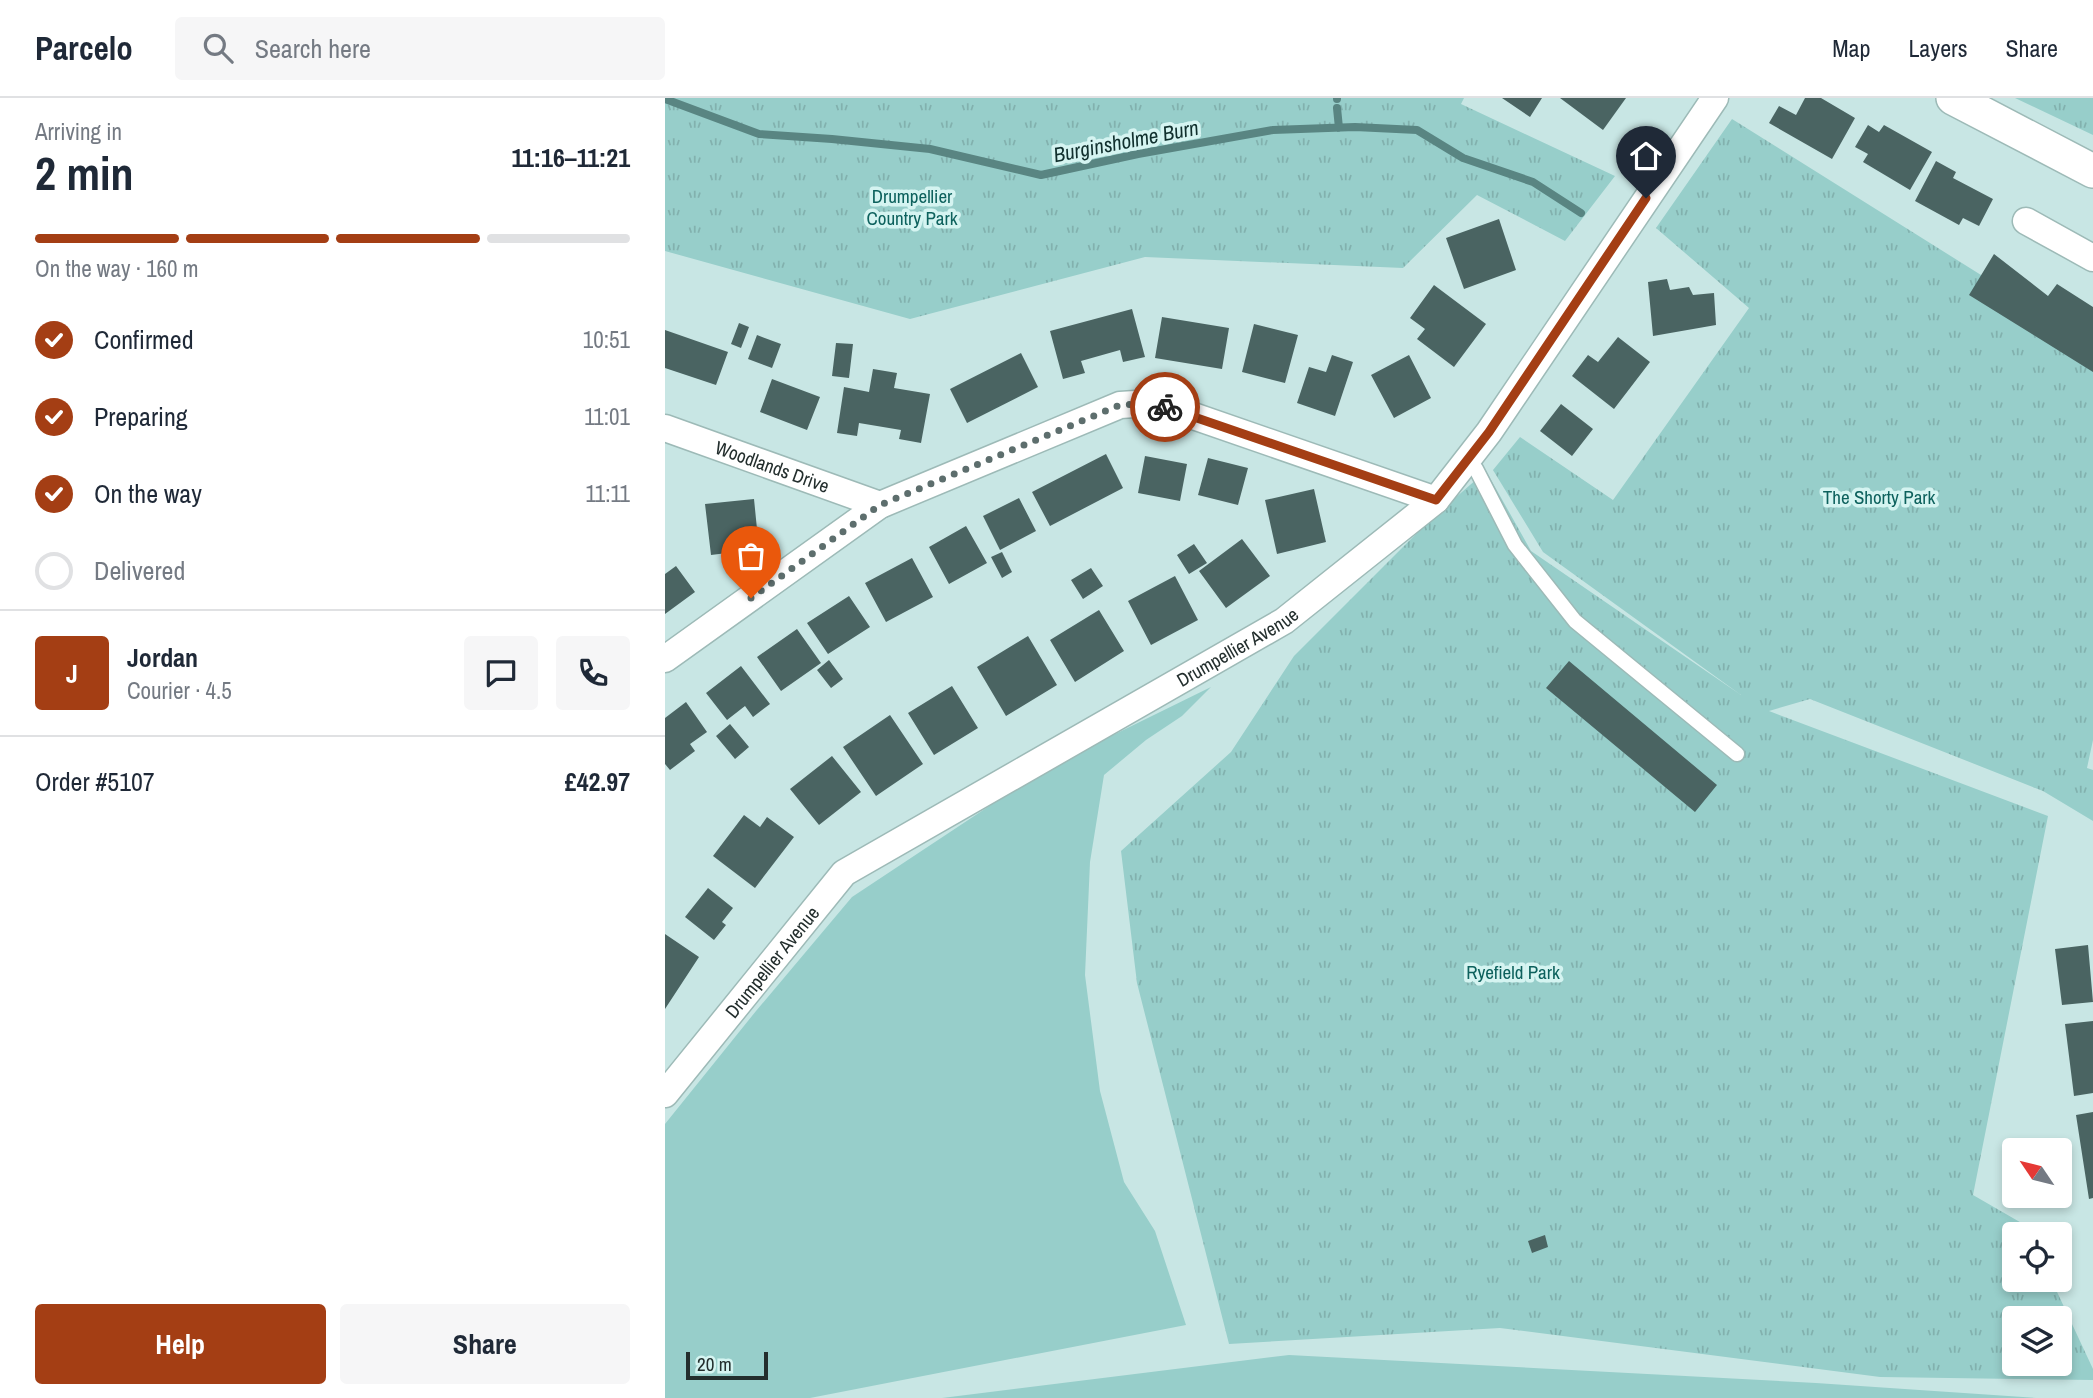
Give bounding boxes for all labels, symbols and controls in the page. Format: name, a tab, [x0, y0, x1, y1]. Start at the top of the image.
search box	[175, 17, 665, 80]
text: Parcelo	[35, 26, 133, 70]
icon: search	[199, 29, 237, 67]
text: Search here	[255, 31, 371, 66]
text: Map	[1832, 32, 1870, 64]
text: Layers	[1908, 32, 1967, 64]
text: Share	[2005, 32, 2058, 64]
water label: Burginsholme Burn	[1051, 113, 1201, 169]
text: Arriving in	[35, 116, 122, 147]
pin	[1616, 126, 1676, 198]
icon: home	[1627, 137, 1665, 175]
text: 11:16–11:21	[511, 140, 630, 175]
text: 2 min	[35, 142, 134, 204]
park label: Drumpellier Country Park	[867, 183, 958, 231]
text: On the way · 160 m	[35, 253, 199, 284]
icon: check	[35, 321, 73, 359]
text: Confirmed	[94, 322, 194, 357]
text: 10:51	[583, 324, 630, 355]
courier	[1130, 372, 1200, 442]
icon: bike	[1146, 388, 1184, 426]
icon: check	[35, 398, 73, 436]
text: Preparing	[94, 399, 188, 434]
text: 11:01	[584, 401, 630, 432]
street label: Woodlands Drive	[712, 434, 833, 499]
icon: check	[35, 475, 73, 513]
text: On the way	[94, 476, 202, 511]
text: 11:11	[586, 478, 630, 509]
park label: The Shorty Park	[1823, 484, 1935, 510]
pin	[721, 526, 781, 598]
icon: bag	[732, 537, 770, 575]
text: Delivered	[94, 553, 185, 588]
street label: Drumpellier Avenue	[1172, 602, 1304, 693]
button: chat	[464, 636, 538, 710]
button: phone	[556, 636, 630, 710]
text: Jordan	[127, 640, 198, 675]
text: J	[66, 656, 78, 691]
text: Courier · 4.5	[127, 675, 232, 706]
text: Order #5107	[35, 764, 155, 799]
text: £42.97	[565, 764, 630, 799]
street label: Drumpellier Avenue	[719, 901, 825, 1023]
park label: Ryefield Park	[1466, 959, 1560, 985]
north arrow	[2002, 1138, 2072, 1208]
map controls	[2002, 1138, 2072, 1376]
button: locate	[2002, 1222, 2072, 1292]
button: Help	[35, 1304, 326, 1384]
button: Share	[340, 1304, 630, 1384]
button: layers	[2002, 1306, 2072, 1376]
scale bar	[686, 1349, 768, 1381]
text: 20 m	[697, 1351, 732, 1377]

